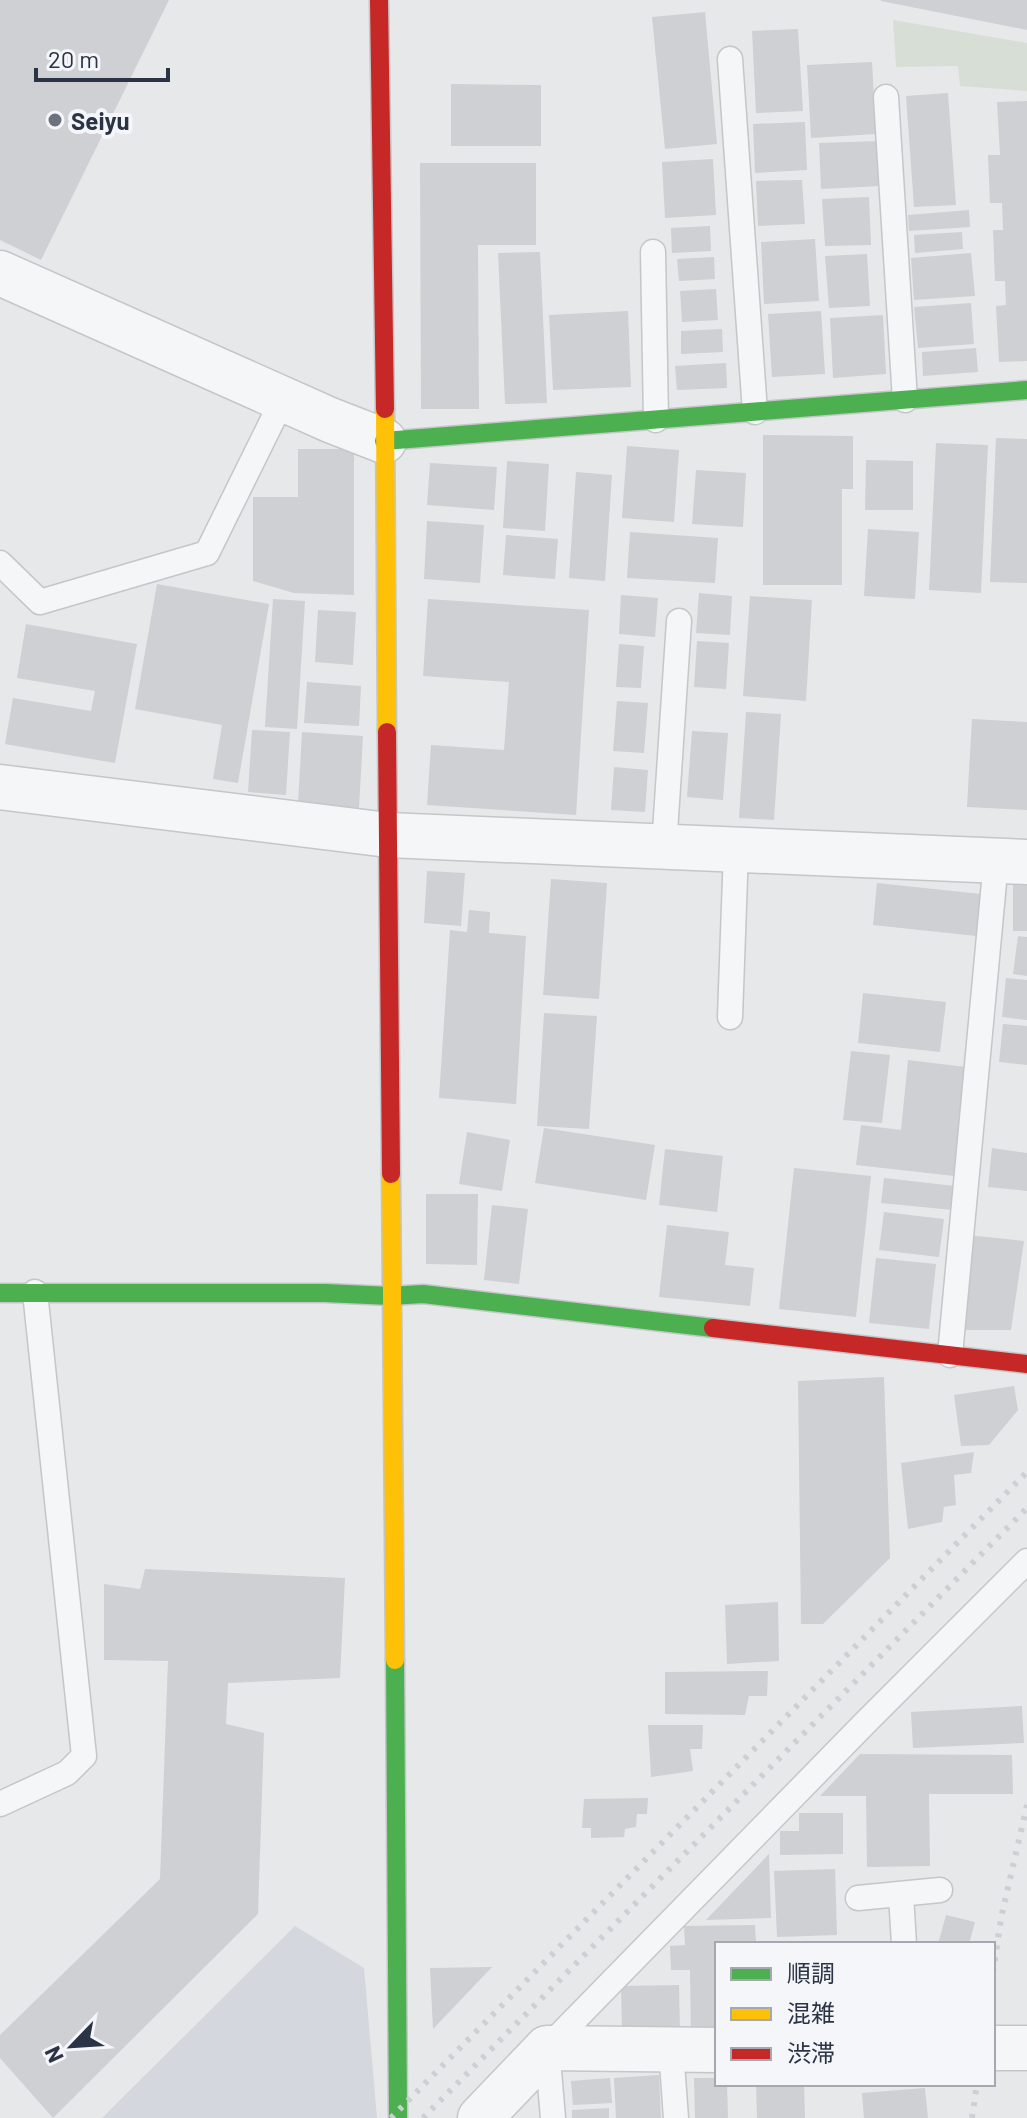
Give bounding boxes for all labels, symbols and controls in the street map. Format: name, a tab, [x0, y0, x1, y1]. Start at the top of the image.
scale bar	[36, 32, 168, 82]
text: 20 m	[48, 44, 99, 73]
place label: Seiyu	[71, 106, 130, 135]
marker: Seiyu	[46, 111, 64, 129]
legend	[715, 1942, 995, 2086]
text: 順調	[787, 1958, 835, 1987]
text: 混雑	[787, 1998, 835, 2027]
north arrow	[32, 2006, 112, 2086]
text: 渋滞	[787, 2038, 835, 2067]
text: N	[38, 2043, 68, 2067]

